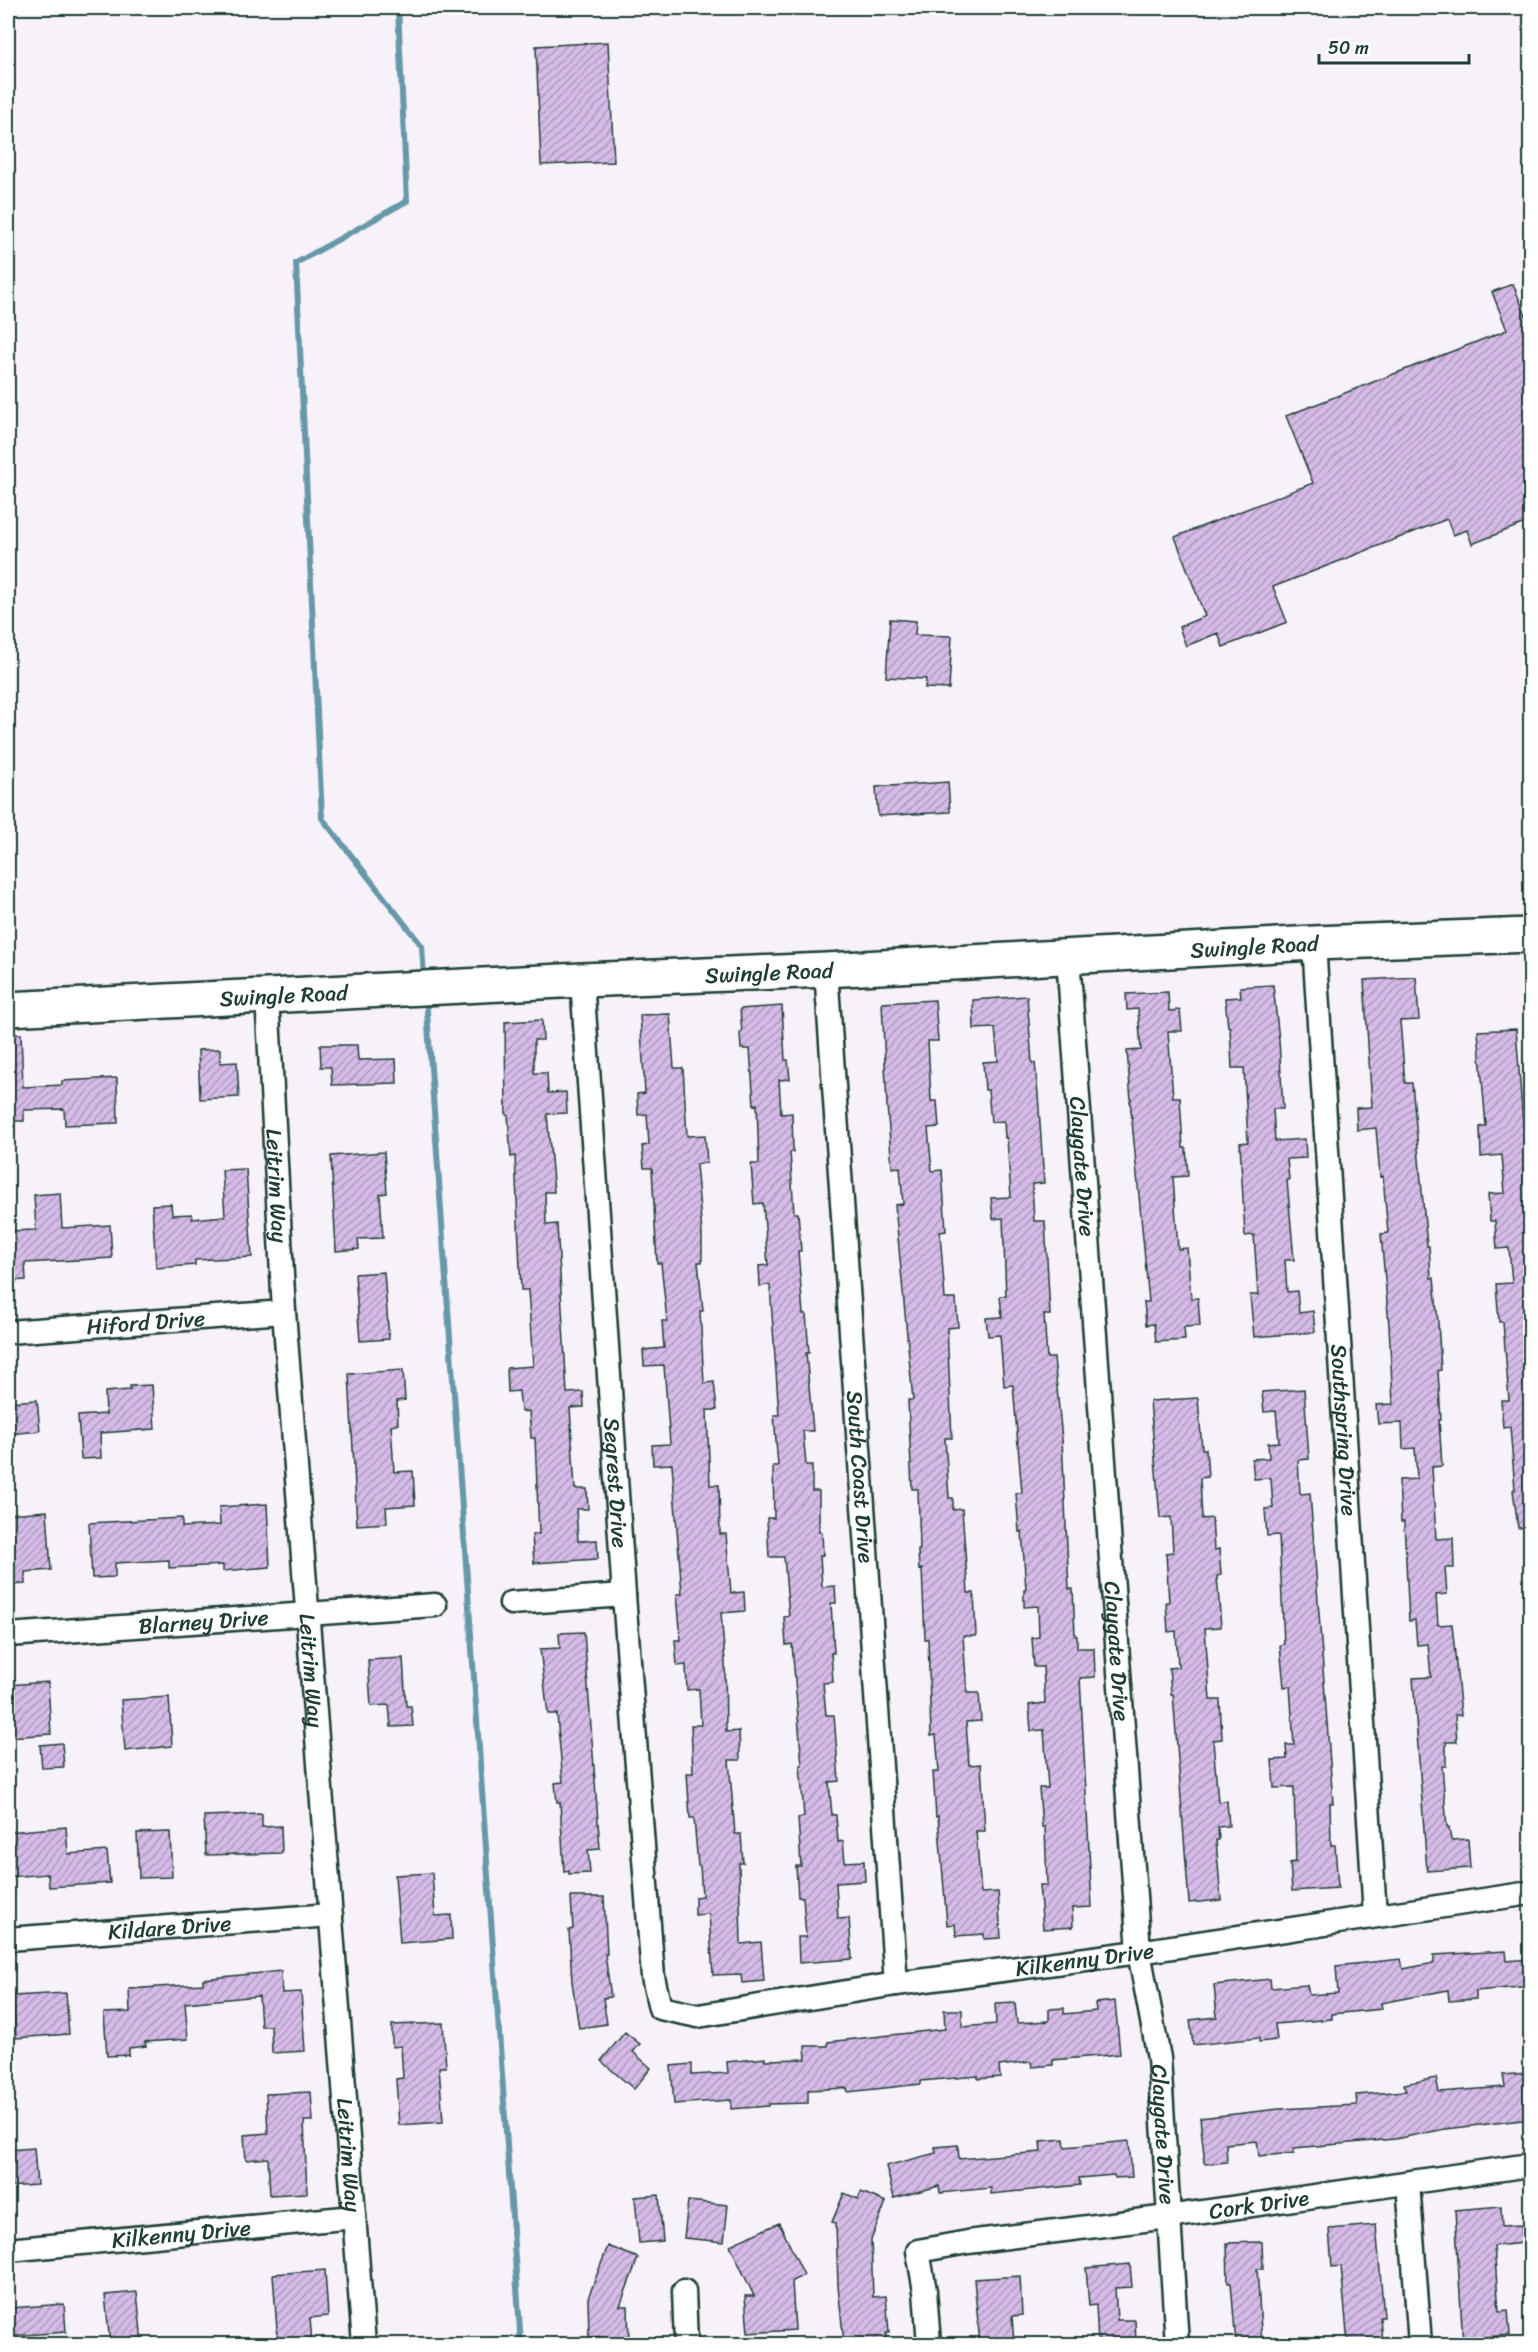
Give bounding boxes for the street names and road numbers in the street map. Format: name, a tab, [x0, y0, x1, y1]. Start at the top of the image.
street label: Swingle Road	[1189, 924, 1321, 970]
street label: Swingle Road	[704, 951, 836, 995]
street label: Swingle Road	[219, 973, 350, 1018]
street label: Claygate Drive	[1058, 1095, 1107, 1238]
street label: Leitrim Way	[254, 1128, 299, 1244]
street label: Hiford Drive	[85, 1299, 206, 1346]
street label: Southspring Drive	[1319, 1343, 1369, 1517]
street label: South Coast Drive	[835, 1389, 886, 1565]
street label: Segrest Drive	[592, 1416, 640, 1549]
street label: Claygate Drive	[1093, 1580, 1141, 1723]
street label: Blarney Drive	[137, 1598, 270, 1646]
street label: Leitrim Way	[287, 1612, 335, 1730]
street label: Kildare Drive	[107, 1903, 233, 1952]
street label: Kilkenny Drive	[1013, 1931, 1157, 1988]
street label: Claygate Drive	[1139, 2063, 1187, 2206]
street label: Leitrim Way	[325, 2097, 373, 2214]
street label: Cork Drive	[1207, 2178, 1312, 2231]
street label: Kilkenny Drive	[110, 2208, 253, 2260]

